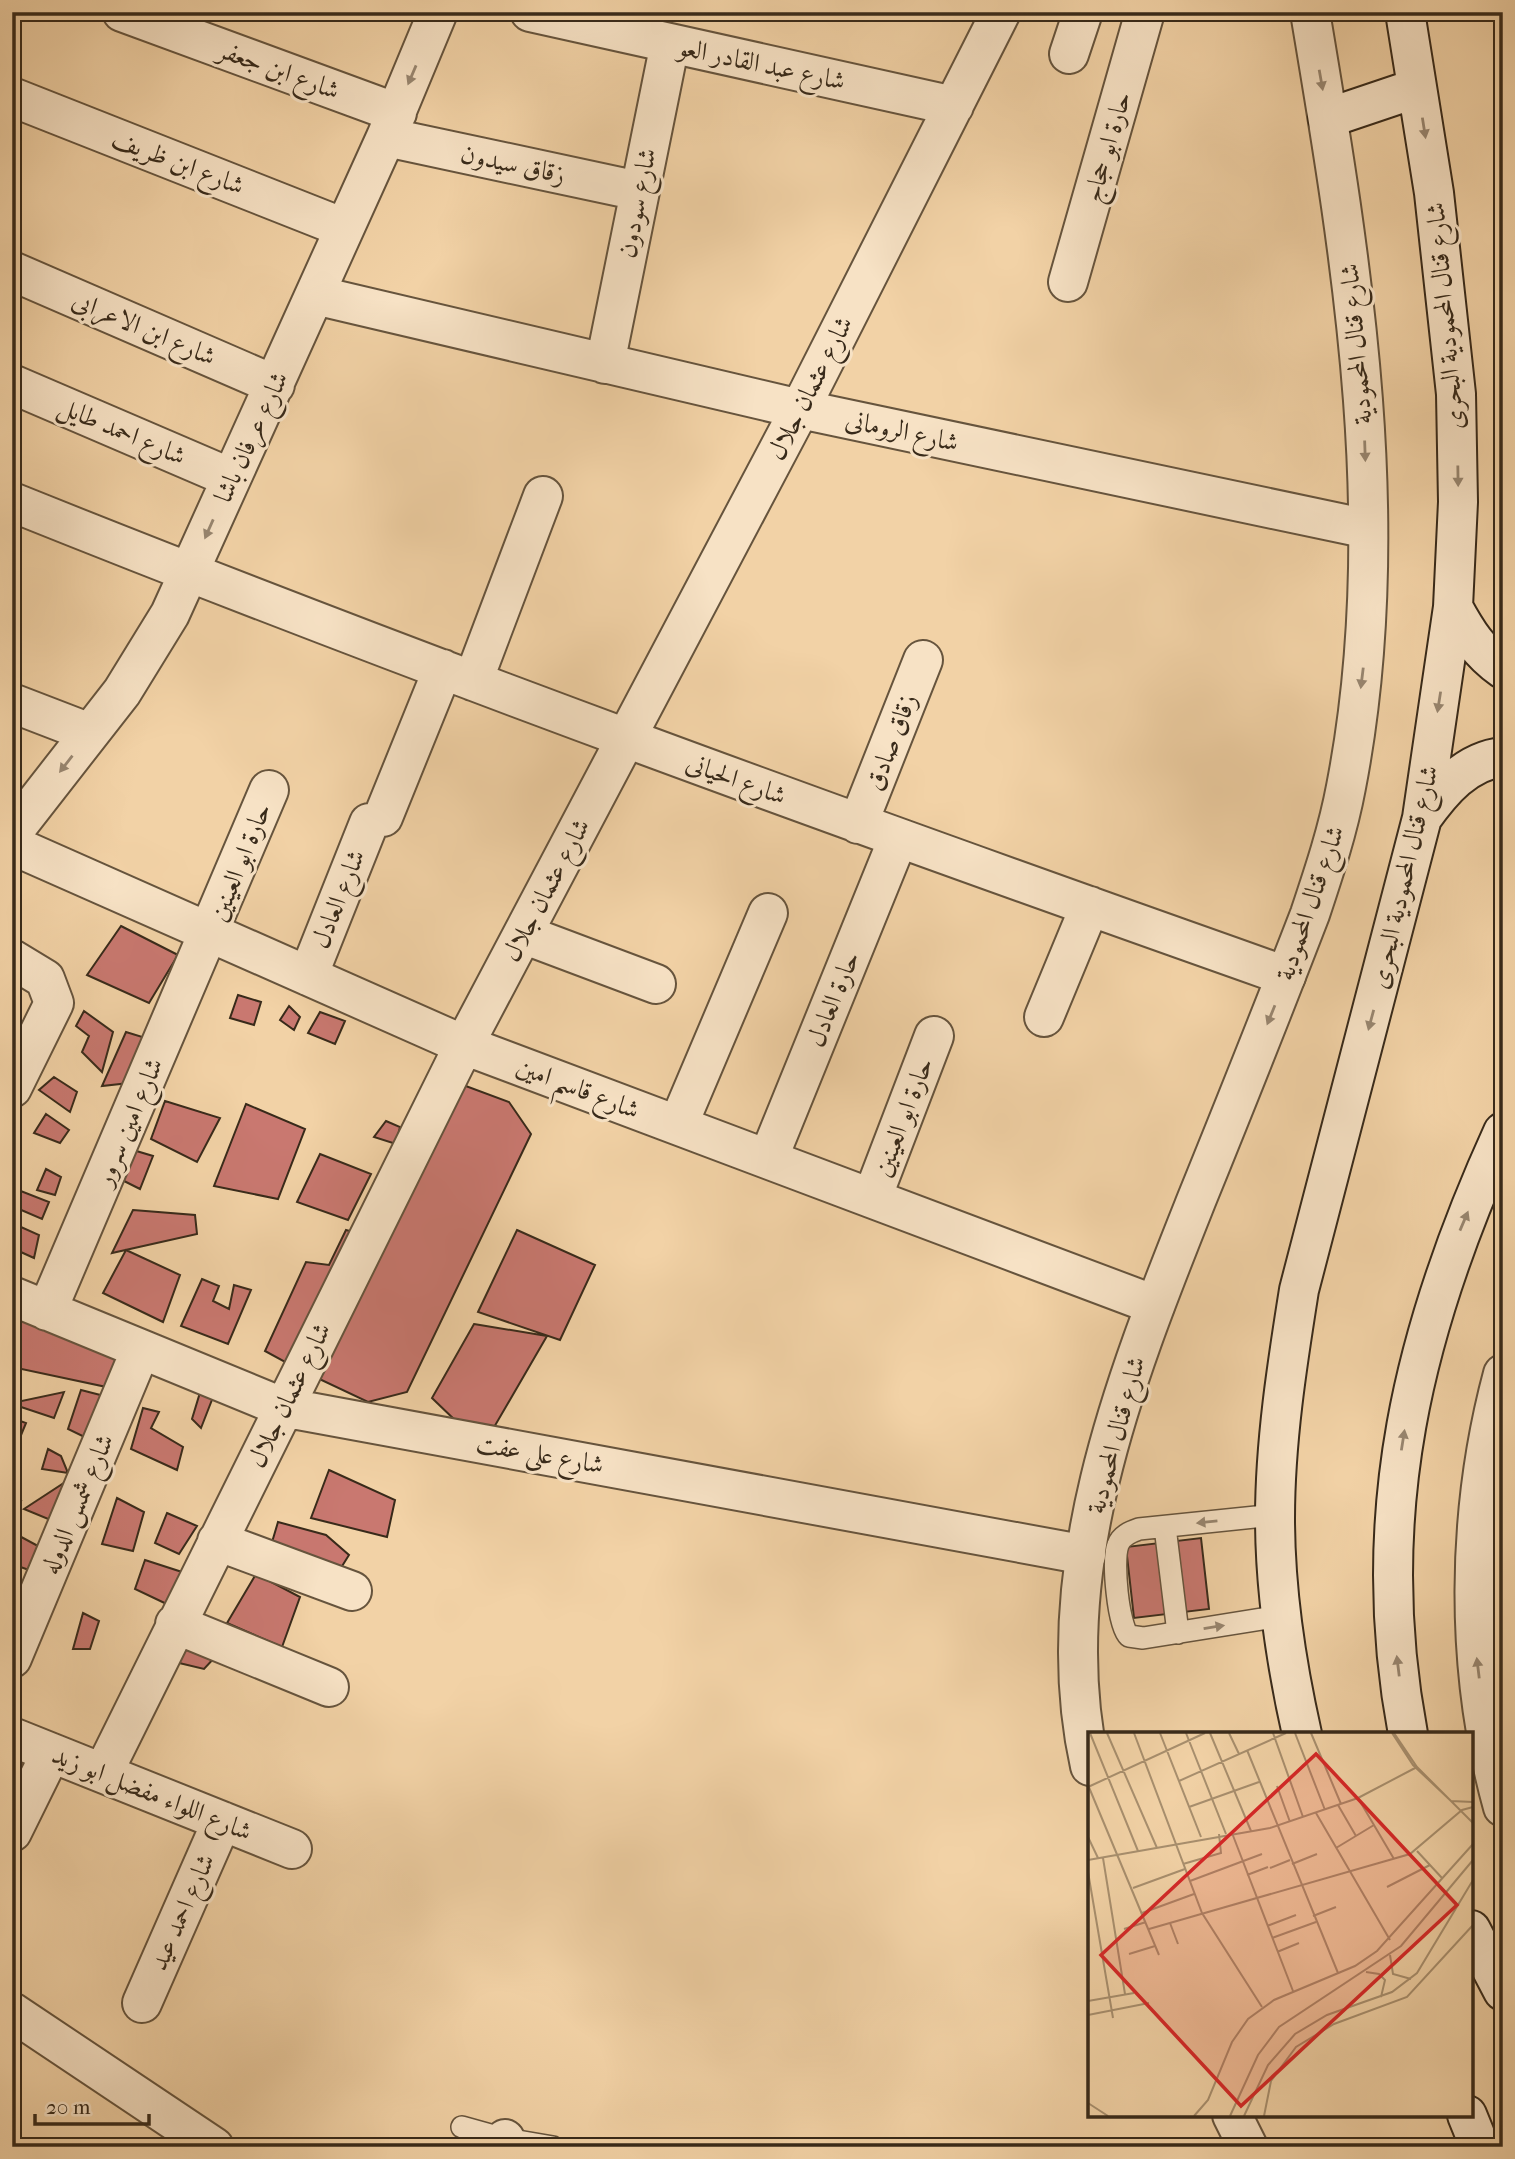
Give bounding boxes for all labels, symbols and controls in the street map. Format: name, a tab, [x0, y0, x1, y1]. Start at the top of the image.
street label: شارع عبد القادر العو	[672, 31, 848, 103]
street label: شارع ابن جعفر	[209, 33, 344, 112]
one-way arrow	[407, 65, 418, 86]
one-way arrow	[1316, 69, 1327, 91]
street label: حارة ابو حجاج	[1076, 88, 1145, 208]
one-way arrow	[1419, 117, 1430, 139]
street label: شارع ابن ظريف	[105, 123, 249, 207]
street label: زقاق سيدون	[458, 138, 568, 190]
street label: شارع سودون	[611, 145, 669, 262]
street label: شارع قنال المحمودية البحرى	[1420, 200, 1476, 431]
street label: شارع قنال المحمودية	[1334, 262, 1384, 426]
street label: شارع ابن الاعرابى	[65, 284, 221, 378]
street label: شارع عثمان جلال	[760, 311, 865, 468]
street label: شارع عرفان باشا	[207, 367, 300, 510]
street label: شارع احمد طايل	[51, 390, 190, 477]
street label: شارع الرومانى	[841, 404, 962, 464]
one-way arrow	[1360, 440, 1371, 462]
one-way arrow	[1452, 465, 1463, 487]
one-way arrow	[203, 519, 215, 539]
one-way arrow	[1357, 668, 1368, 690]
street label: زقاق صادق	[858, 689, 924, 795]
one-way arrow	[1433, 691, 1444, 713]
street label: شارع الحيانى	[680, 747, 790, 817]
one-way arrow	[58, 754, 73, 772]
street label: شارع قنال المحمودية البحرى	[1363, 762, 1451, 993]
street label: حارة ابو العينين	[202, 798, 279, 926]
street label: شارع عثمان جلال	[495, 813, 602, 970]
street label: شارع قنال المحمودية	[1269, 822, 1357, 986]
street label: شارع العادل	[304, 845, 377, 955]
street label: حارة العادل	[800, 947, 866, 1051]
one-way arrow	[1265, 1004, 1276, 1025]
one-way arrow	[1365, 1009, 1376, 1031]
street label: شارع قاسم امين	[509, 1050, 644, 1135]
street label: شارع امين سرور	[87, 1053, 175, 1196]
street label: حارة ابو العينين	[866, 1053, 941, 1181]
one-way arrow	[1459, 1210, 1470, 1231]
street label: شارع عثمان جلال	[241, 1318, 343, 1475]
street label: شارع قنال المحمودية	[1080, 1353, 1158, 1519]
street label: شارع على عفت	[473, 1428, 606, 1486]
one-way arrow	[1398, 1428, 1409, 1450]
street label: شارع شمس الدوله	[34, 1429, 126, 1581]
one-way arrow	[1196, 1517, 1218, 1528]
one-way arrow	[1203, 1621, 1225, 1632]
one-way arrow	[1392, 1655, 1403, 1677]
one-way arrow	[1472, 1656, 1483, 1678]
inset map	[1088, 1732, 1473, 2117]
street label: شارع اللواء مفضل ابو زيد	[45, 1739, 256, 1853]
street label: شارع احمد عيد	[143, 1849, 227, 1977]
scale bar	[35, 2082, 149, 2126]
text: 20 m	[46, 2095, 91, 2119]

